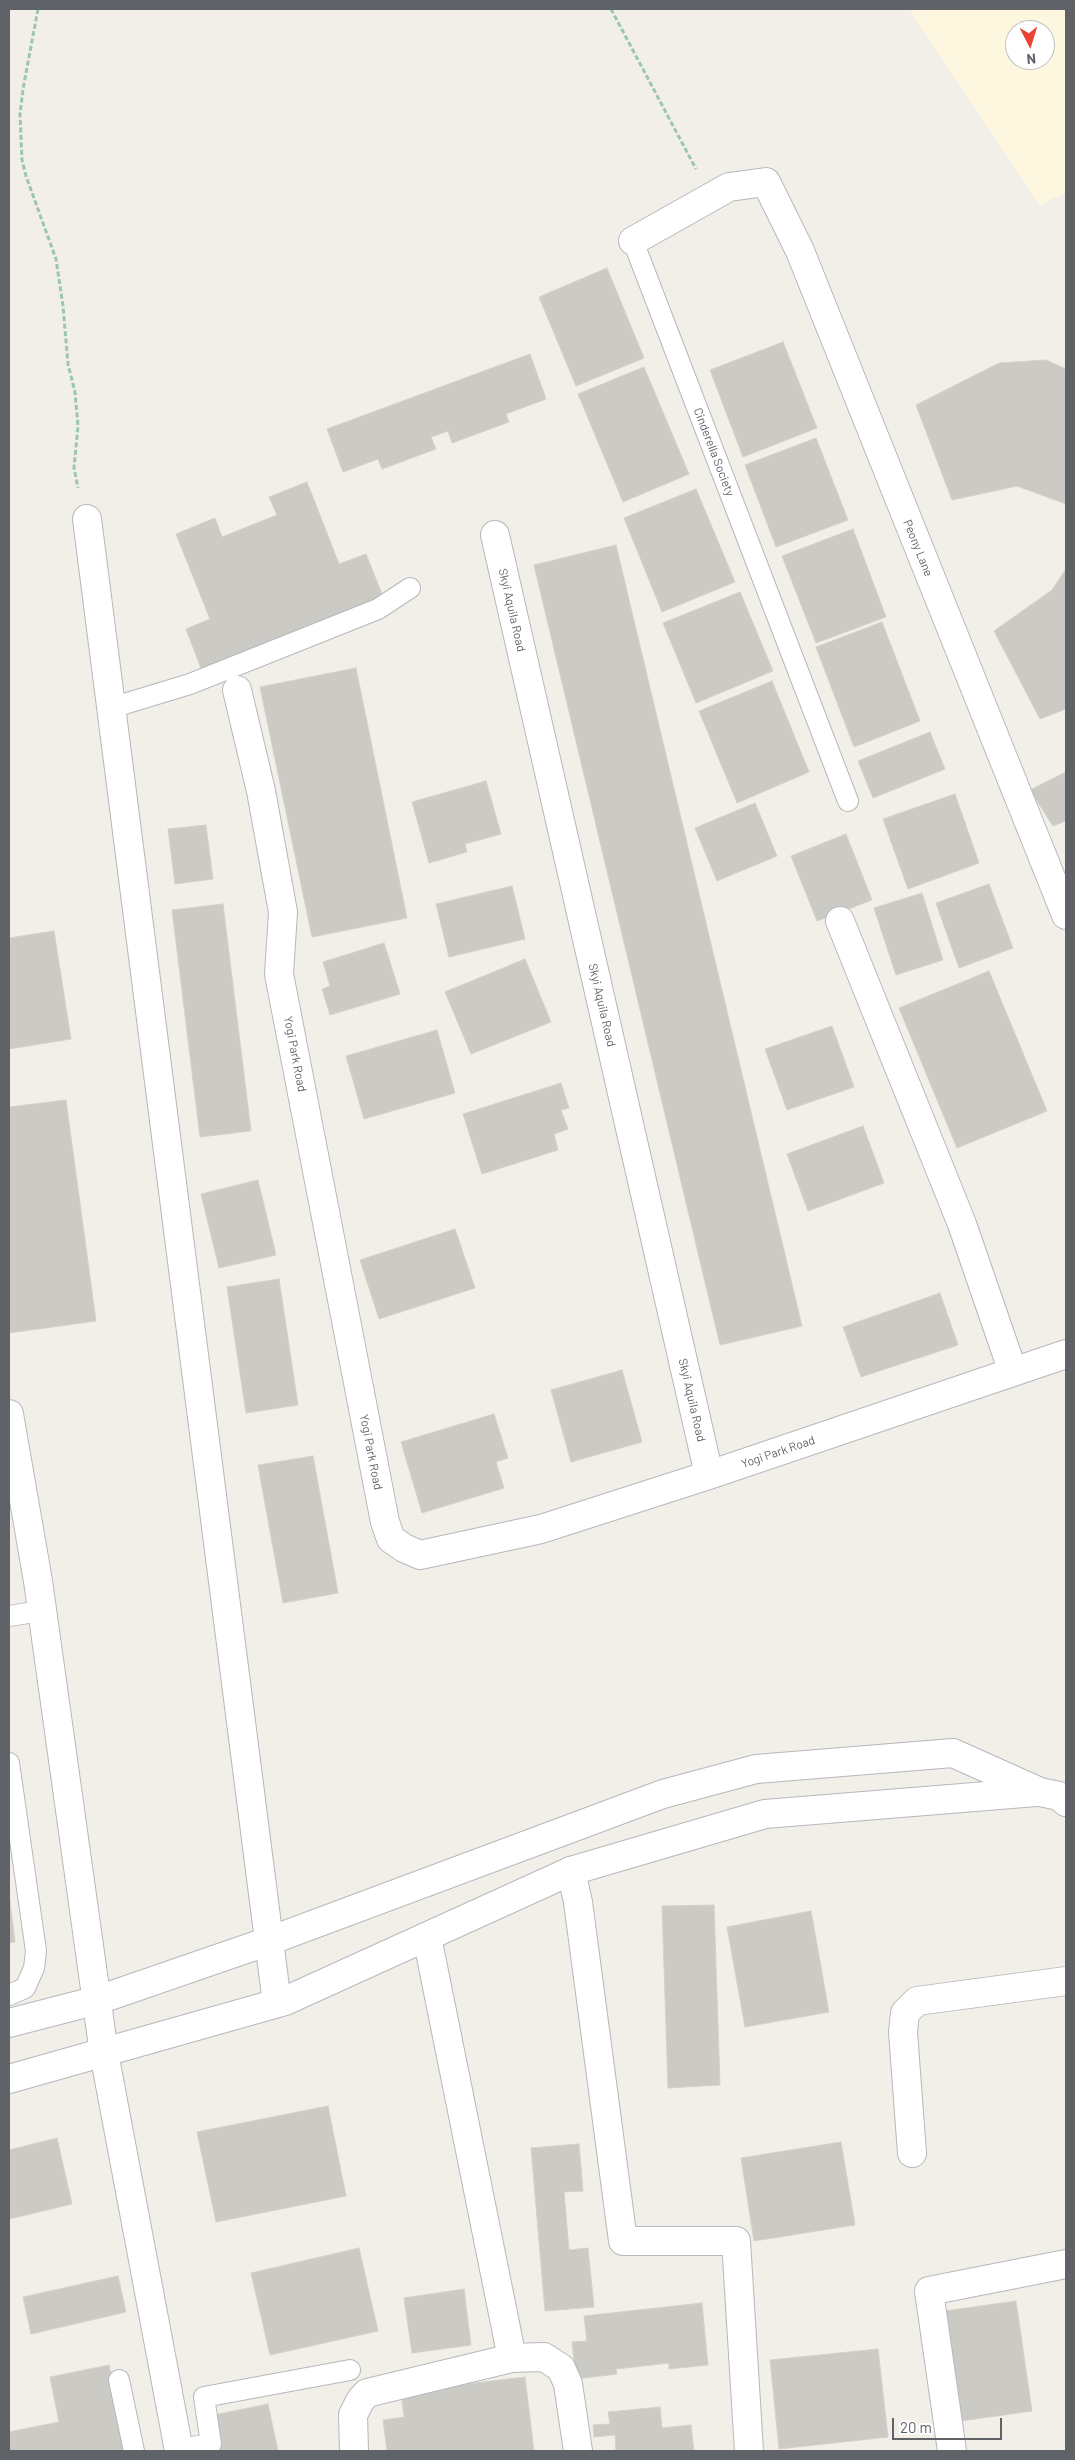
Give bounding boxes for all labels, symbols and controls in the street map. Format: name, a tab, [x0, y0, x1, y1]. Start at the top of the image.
north arrow	[1005, 20, 1055, 70]
text: N	[1026, 51, 1037, 68]
street label: Cinderella Society	[691, 406, 737, 498]
street label: Peony Lane	[900, 518, 936, 578]
street label: Skyi Aquila Road	[495, 567, 529, 653]
street label: Skyi Aquila Road	[585, 962, 619, 1048]
street label: Yogi Park Road	[281, 1015, 309, 1093]
street label: Skyi Aquila Road	[675, 1357, 709, 1443]
street label: Yogi Park Road	[357, 1413, 385, 1491]
street label: Yogi Park Road	[739, 1433, 817, 1471]
scale bar	[895, 2408, 1005, 2440]
text: 20 m	[900, 2418, 932, 2436]

